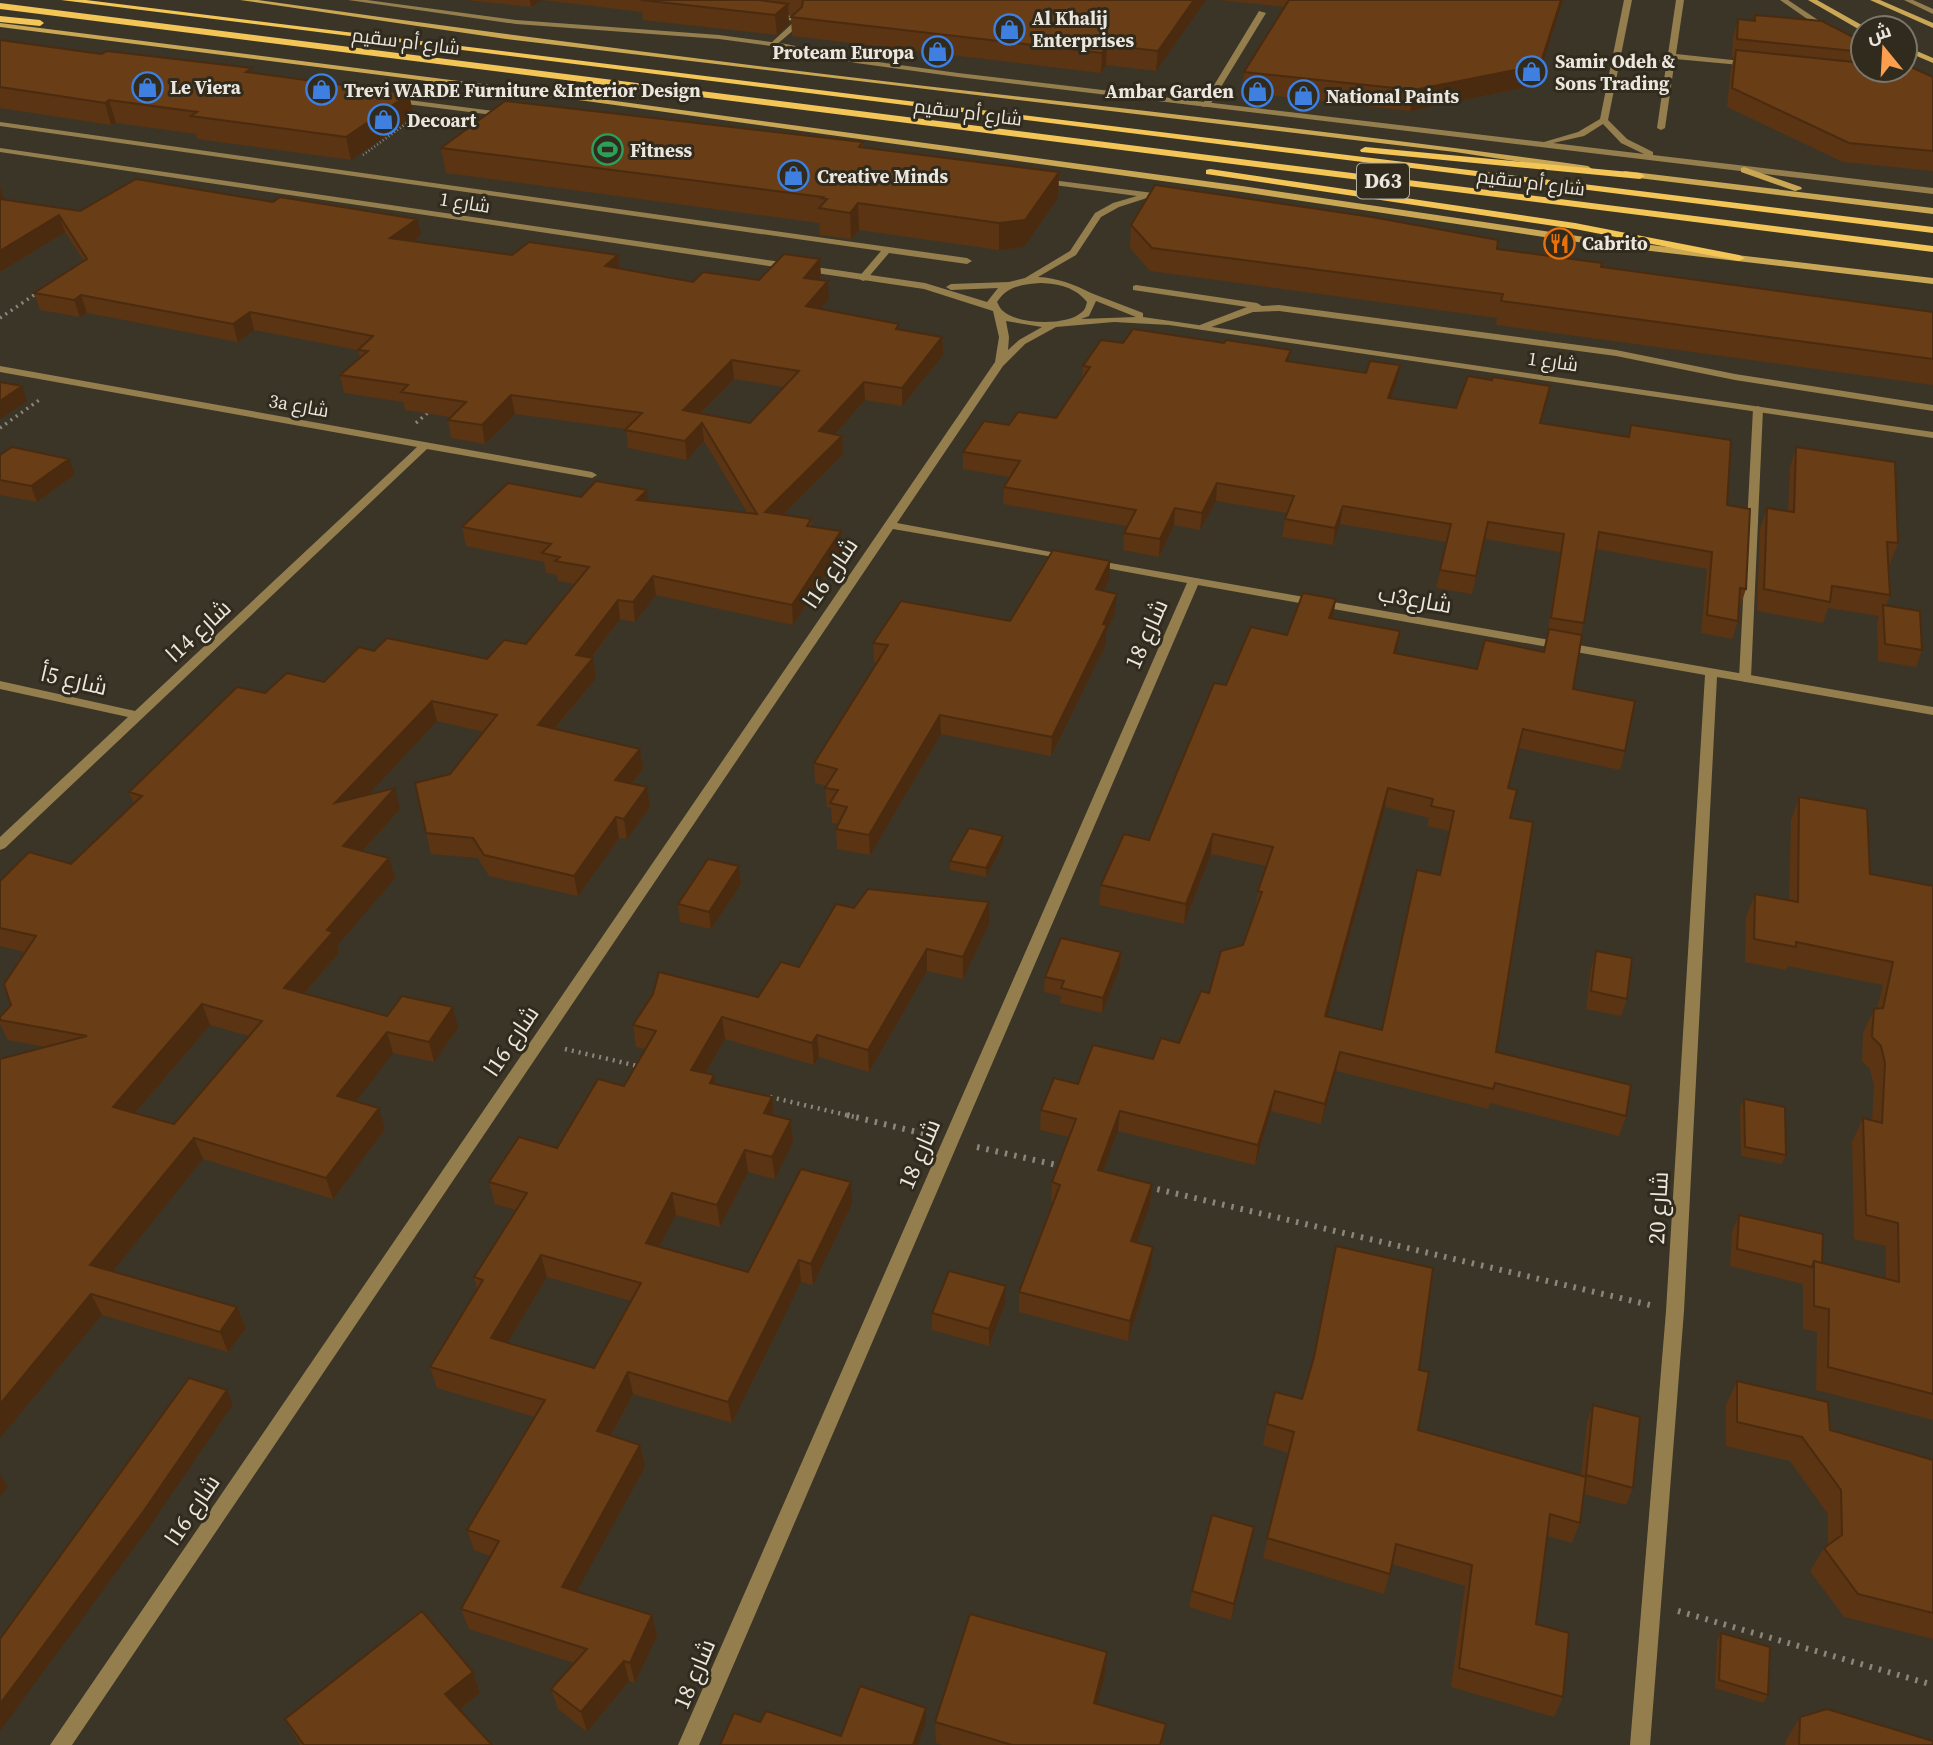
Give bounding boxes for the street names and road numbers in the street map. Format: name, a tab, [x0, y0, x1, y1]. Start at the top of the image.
street label: شارع أم سقيم	[350, 21, 461, 62]
street label: شارع أم سقيم	[912, 92, 1023, 133]
street label: شارع أم سقيم	[1475, 162, 1586, 203]
road number: D63	[1357, 164, 1409, 198]
street label: شارع 1	[438, 185, 492, 220]
street label: شارع 1	[1526, 345, 1580, 378]
street label: 3a شارع	[267, 387, 331, 424]
street label: شارع 16ا	[795, 531, 865, 615]
street label: شارع3ب	[1376, 577, 1454, 621]
street label: شارع 14ا	[158, 592, 238, 670]
street label: شارع 18	[1117, 594, 1175, 674]
street label: شارع 5أ	[37, 657, 111, 703]
street label: شارع 16ا	[476, 999, 546, 1083]
street label: شارع 18	[890, 1114, 948, 1194]
street label: شارع 20	[1640, 1171, 1676, 1245]
street label: شارع 16ا	[157, 1468, 227, 1552]
street label: شارع 18	[665, 1634, 723, 1714]

